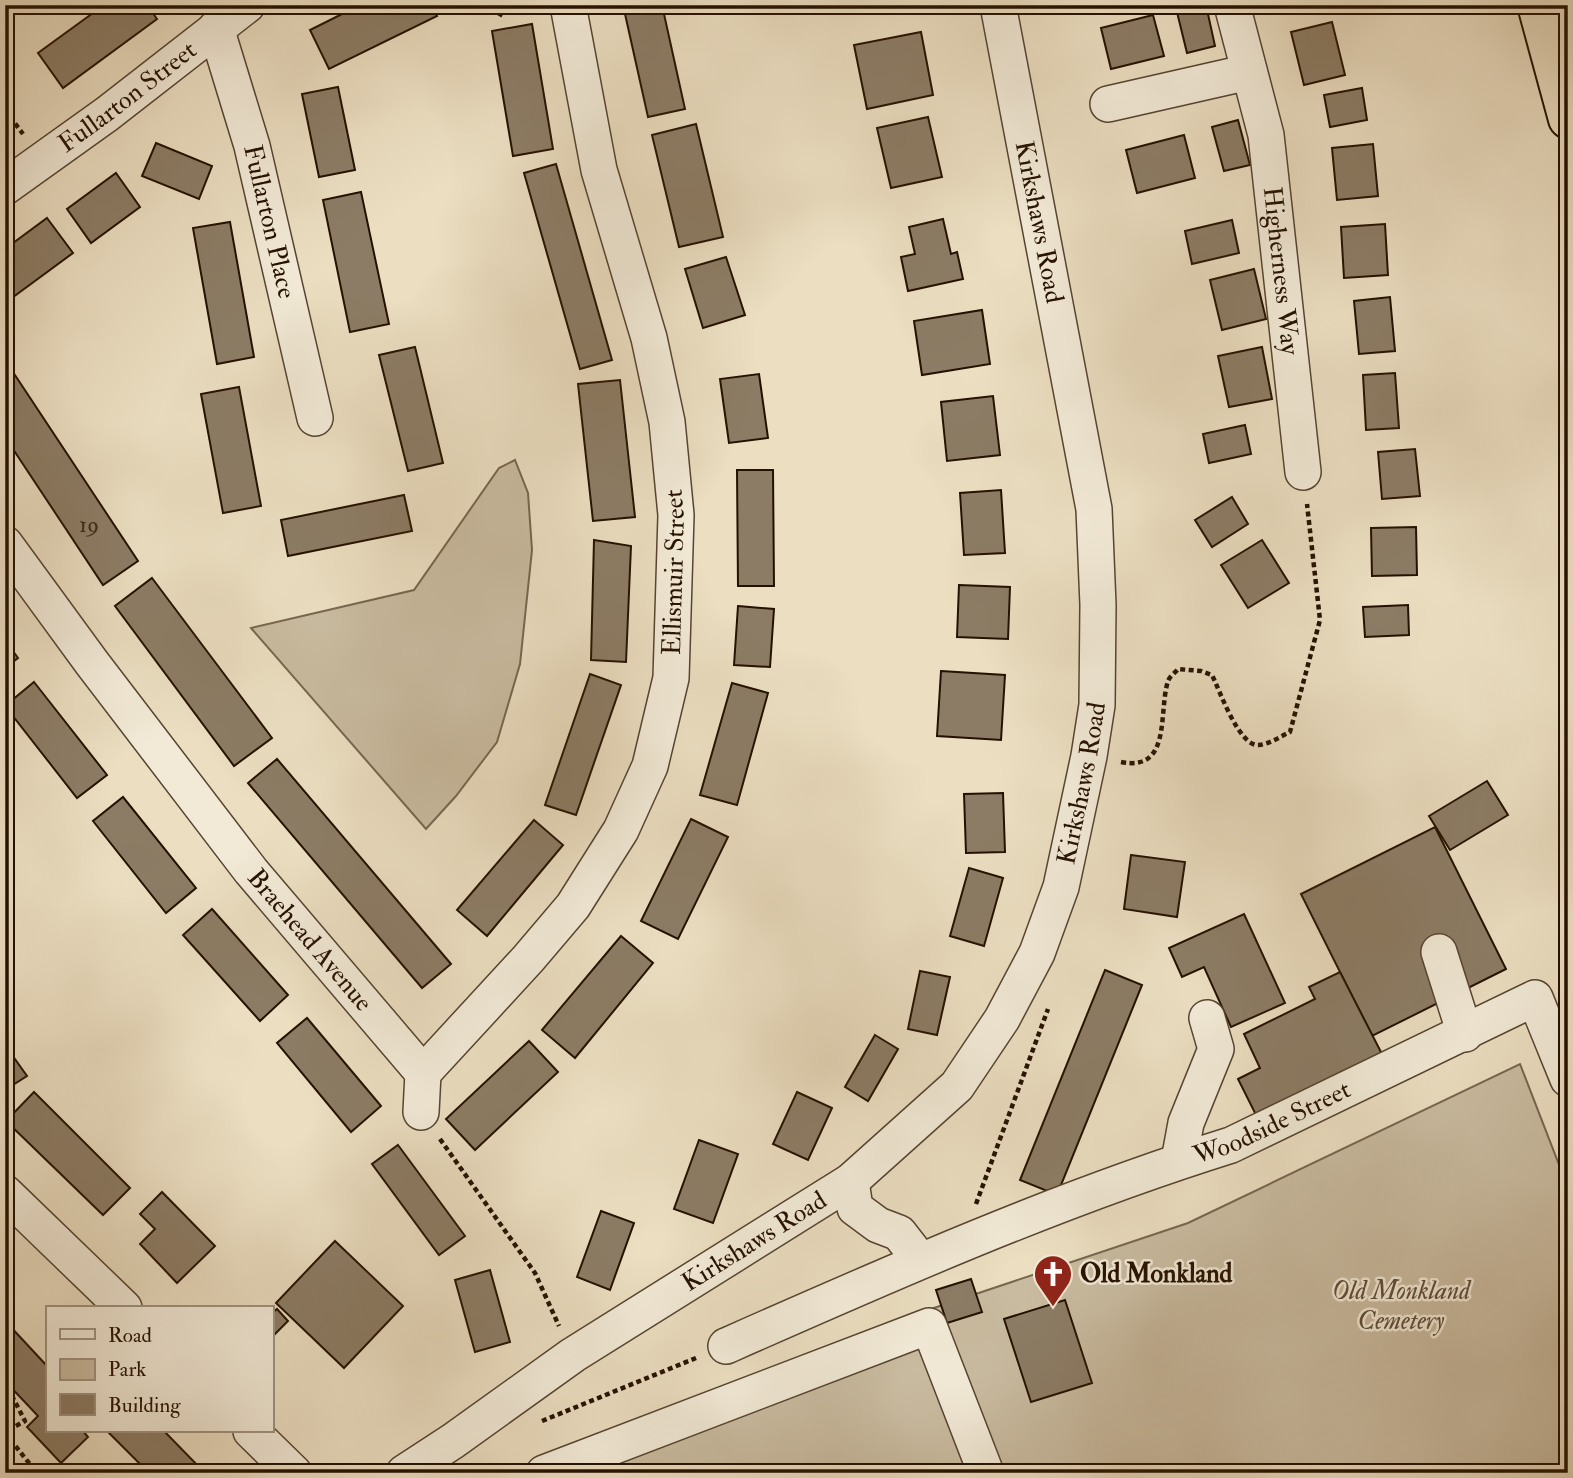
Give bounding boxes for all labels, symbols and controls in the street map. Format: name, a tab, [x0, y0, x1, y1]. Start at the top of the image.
street label: Fullarton Street	[52, 34, 203, 160]
street label: Kirkshaws Road	[1008, 138, 1070, 306]
street label: Fullarton Place	[236, 142, 303, 302]
street label: Higherness Way	[1256, 185, 1306, 357]
street label: Ellismuir Street	[656, 488, 692, 656]
house number: 19	[79, 510, 99, 539]
street label: Kirkshaws Road	[1050, 700, 1113, 867]
street label: Braehead Avenue	[240, 862, 379, 1018]
street label: Woodside Street	[1188, 1074, 1356, 1172]
street label: Kirkshaws Road	[676, 1184, 833, 1299]
church icon: Old Monkland	[1032, 1253, 1074, 1308]
place label: Old Monkland	[1080, 1258, 1233, 1290]
park label: Old Monkland Cemetery	[1332, 1275, 1472, 1337]
legend	[46, 1306, 273, 1432]
text: Road	[108, 1322, 153, 1349]
text: Park	[108, 1356, 146, 1383]
text: Building	[108, 1392, 181, 1419]

